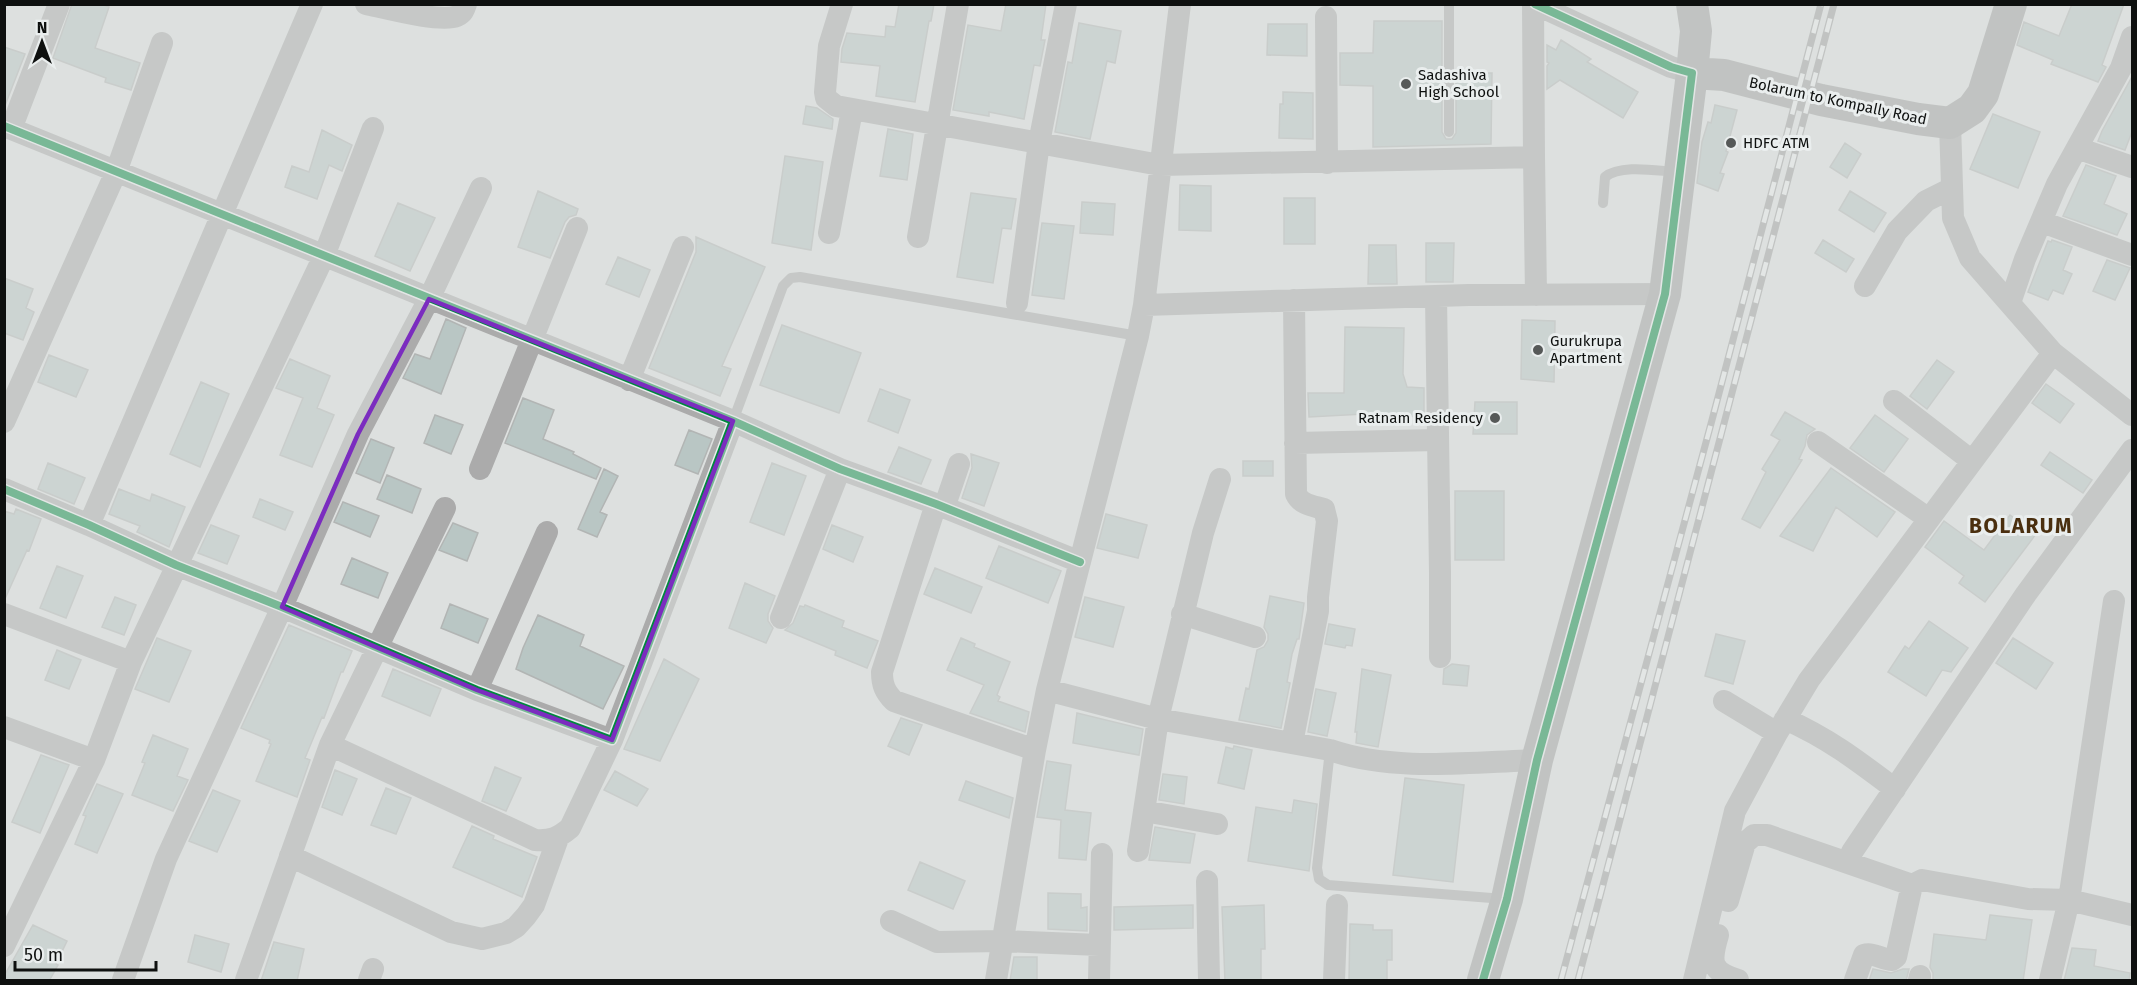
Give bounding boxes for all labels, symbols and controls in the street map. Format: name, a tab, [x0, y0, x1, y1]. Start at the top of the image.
north arrow	[12, 12, 72, 72]
text: N	[37, 18, 47, 37]
place label: Sadashiva High School	[1418, 66, 1500, 101]
street label: Bolarum to Kompally Road	[1747, 73, 1929, 129]
marker: Sadashiva High School	[1399, 77, 1413, 91]
place label: HDFC ATM	[1743, 134, 1809, 152]
marker: HDFC ATM	[1724, 136, 1738, 150]
place label: Gurukrupa Apartment	[1550, 332, 1623, 367]
marker: Gurukrupa Apartment	[1531, 343, 1545, 357]
place label: Ratnam Residency	[1358, 409, 1484, 427]
marker: Ratnam Residency	[1488, 411, 1502, 425]
district label: BOLARUM	[1969, 513, 2073, 539]
scale bar	[15, 934, 156, 972]
text: 50 m	[24, 944, 63, 966]

